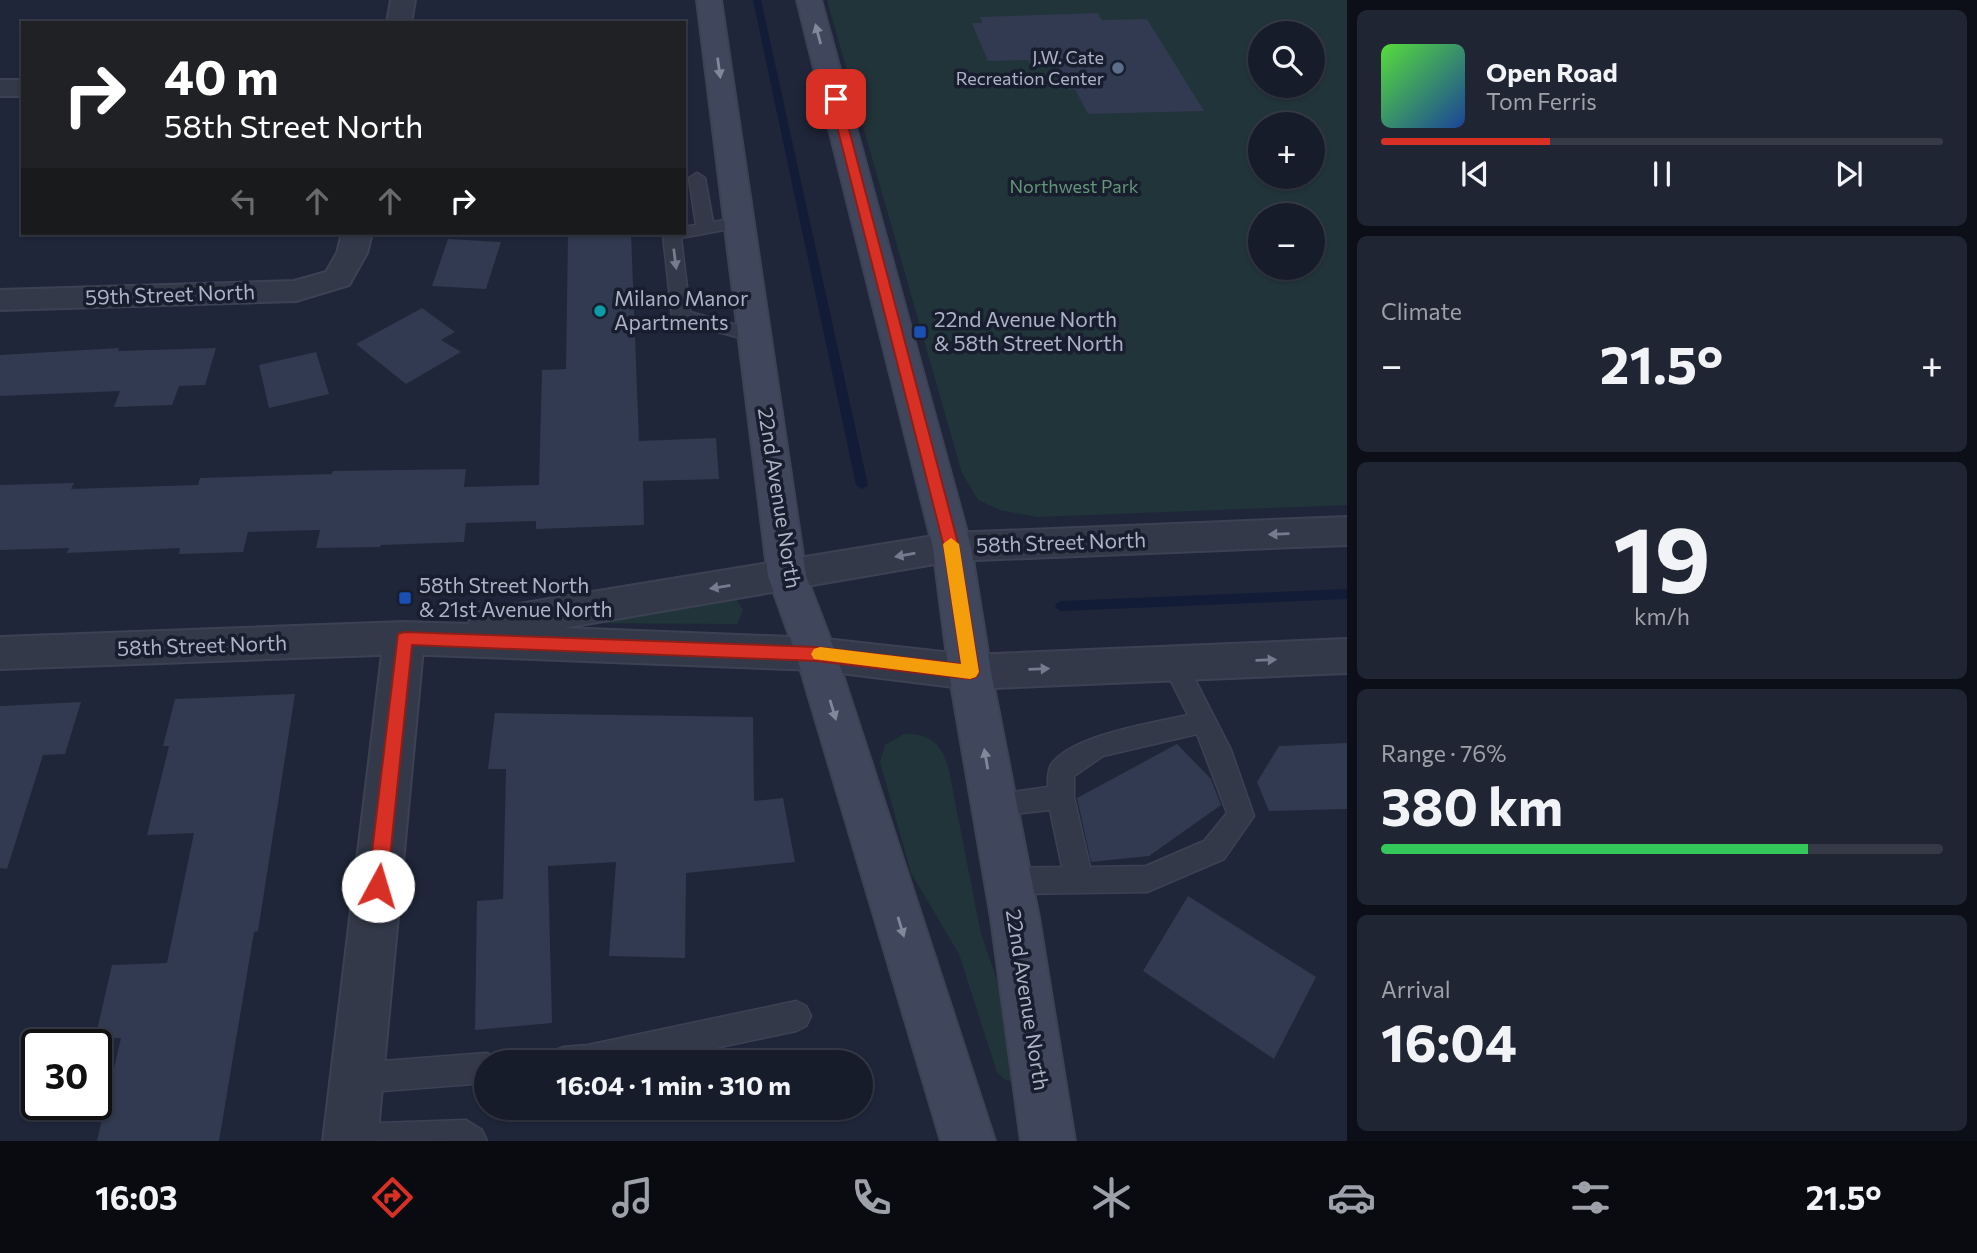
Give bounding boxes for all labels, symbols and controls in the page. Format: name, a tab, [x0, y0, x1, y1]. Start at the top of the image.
map controls	[1248, 21, 1325, 280]
button: search	[1248, 21, 1325, 98]
one-way arrow	[812, 23, 823, 45]
text: 40 m	[164, 45, 279, 105]
place label: J.W. Cate Recreation Center	[956, 46, 1104, 89]
icon: right	[49, 49, 140, 140]
text: Open Road	[1486, 56, 1618, 87]
one-way arrow	[713, 57, 724, 79]
marker: J.W. Cate Recreation Center	[1110, 60, 1126, 76]
pin	[806, 69, 866, 129]
icon: arrive	[817, 80, 855, 118]
text: Tom Ferris	[1486, 87, 1597, 115]
text: 58th Street North	[164, 105, 423, 145]
button: +	[1248, 112, 1325, 189]
icon: previous	[1456, 155, 1494, 193]
icon: pause	[1643, 155, 1681, 193]
icon: next	[1830, 155, 1868, 193]
park label: Northwest Park	[1009, 175, 1139, 197]
icon: left	[225, 182, 263, 220]
icon: ahead	[298, 182, 336, 220]
icon: ahead	[371, 182, 409, 220]
icon: right	[444, 182, 482, 220]
button: −	[1248, 203, 1325, 280]
one-way arrow	[669, 248, 680, 270]
street label: 59th Street North	[84, 278, 255, 309]
place label: Milano Manor Apartments	[614, 285, 748, 334]
text: Climate	[1381, 297, 1462, 325]
marker: Milano Manor Apartments	[592, 303, 608, 319]
place label: 22nd Avenue North & 58th Street North	[934, 306, 1124, 355]
marker: 22nd Avenue North & 58th Street North	[912, 324, 928, 340]
text: 21.5°	[1600, 331, 1723, 395]
text: −	[1381, 340, 1403, 387]
text: +	[1921, 340, 1943, 387]
street label: 22nd Avenue North	[754, 405, 807, 590]
text: 19	[1613, 500, 1711, 612]
street label: 58th Street North	[975, 526, 1146, 557]
one-way arrow	[1268, 528, 1290, 539]
one-way arrow	[894, 550, 916, 561]
place label: 58th Street North & 21st Avenue North	[419, 572, 613, 621]
one-way arrow	[709, 582, 731, 593]
marker: 58th Street North & 21st Avenue North	[397, 590, 413, 606]
text: km/h	[1634, 602, 1690, 630]
street label: 58th Street North	[116, 629, 287, 660]
one-way arrow	[1255, 654, 1277, 665]
one-way arrow	[1028, 664, 1050, 675]
one-way arrow	[828, 699, 839, 720]
text: Range · 76%	[1381, 739, 1506, 767]
one-way arrow	[980, 748, 991, 770]
text: 380 km	[1381, 773, 1563, 837]
position arrow	[341, 849, 415, 923]
street label: 22nd Avenue North	[1002, 907, 1055, 1092]
one-way arrow	[896, 916, 906, 937]
text: Arrival	[1381, 975, 1451, 1003]
text: 16:04	[1381, 1009, 1517, 1073]
speed limit sign: 30	[21, 1029, 112, 1120]
text: 16:04 · 1 min · 310 m	[556, 1069, 791, 1100]
icon: directions	[368, 1173, 417, 1222]
icon: music	[608, 1173, 657, 1222]
icon: phone	[847, 1173, 896, 1222]
icon: climate	[1087, 1173, 1136, 1222]
icon: car	[1327, 1173, 1376, 1222]
icon: filters	[1566, 1173, 1615, 1222]
text: 16:03	[95, 1177, 178, 1217]
text: 21.5°	[1806, 1177, 1882, 1217]

